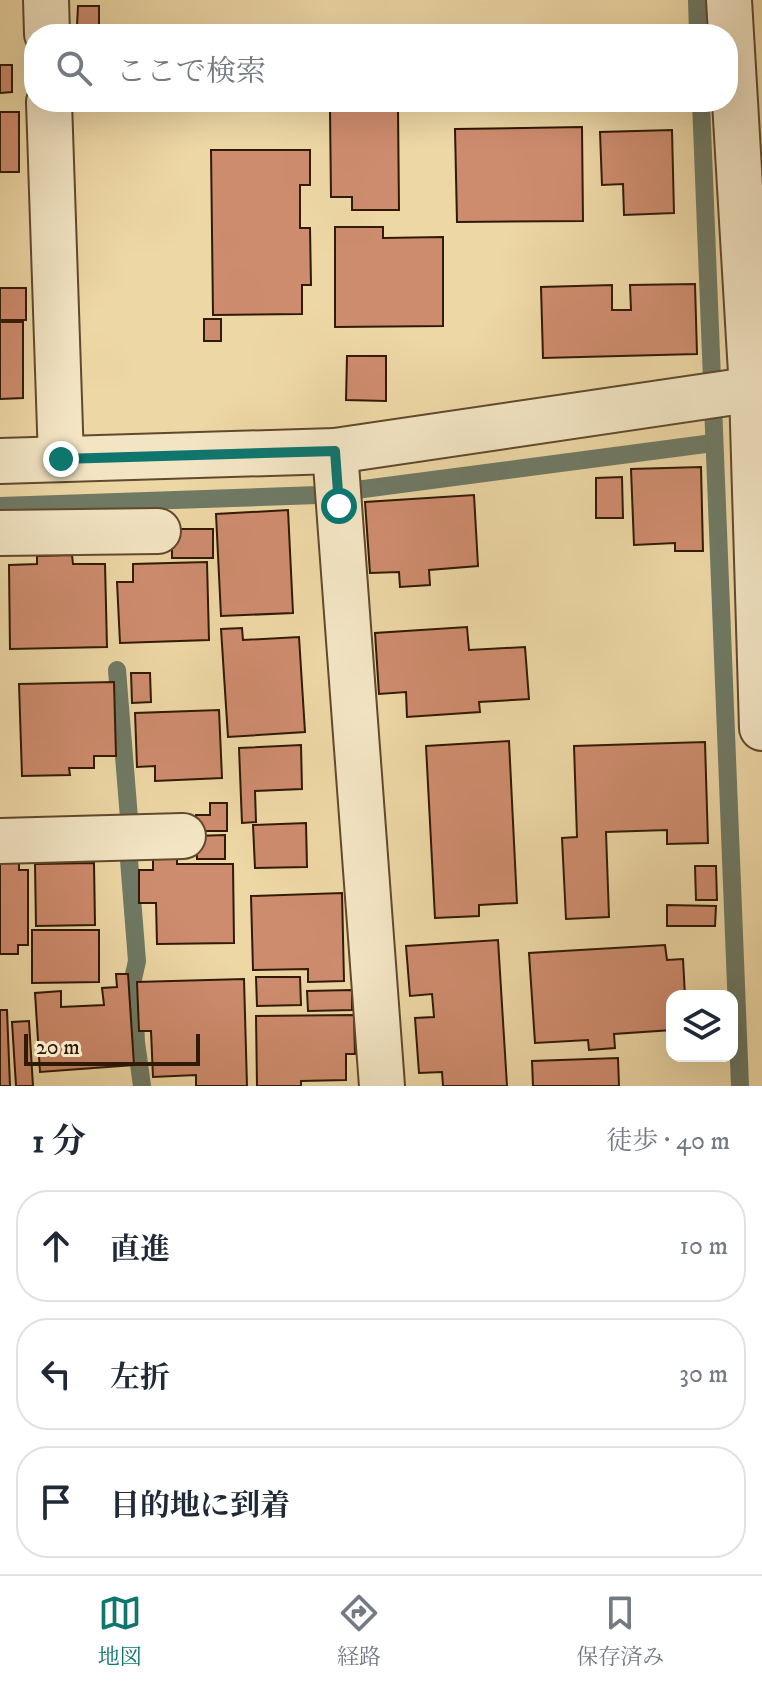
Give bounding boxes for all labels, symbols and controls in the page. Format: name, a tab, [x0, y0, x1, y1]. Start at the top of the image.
search box	[24, 24, 738, 112]
icon: search	[52, 46, 96, 90]
text: ここで検索	[116, 54, 266, 91]
route end	[43, 441, 79, 477]
route start	[321, 488, 357, 524]
map controls	[666, 990, 738, 1062]
button: layers	[666, 990, 738, 1062]
scale bar	[24, 1030, 200, 1066]
text: 20 m	[36, 1034, 80, 1061]
text: 1 分	[32, 1121, 86, 1163]
text: 徒歩 · 40 m	[607, 1125, 730, 1158]
icon: ahead	[34, 1224, 78, 1268]
text: 10 m	[679, 1230, 728, 1263]
text: 直進	[110, 1232, 170, 1269]
icon: left	[34, 1352, 78, 1396]
text: 30 m	[679, 1358, 728, 1391]
text: 左折	[110, 1360, 170, 1397]
icon: arrive	[34, 1480, 78, 1524]
text: 目的地に到着	[110, 1488, 290, 1525]
tab: 地図	[98, 1591, 142, 1671]
tab: 経路	[337, 1591, 381, 1671]
tab: 保存済み	[576, 1591, 664, 1671]

